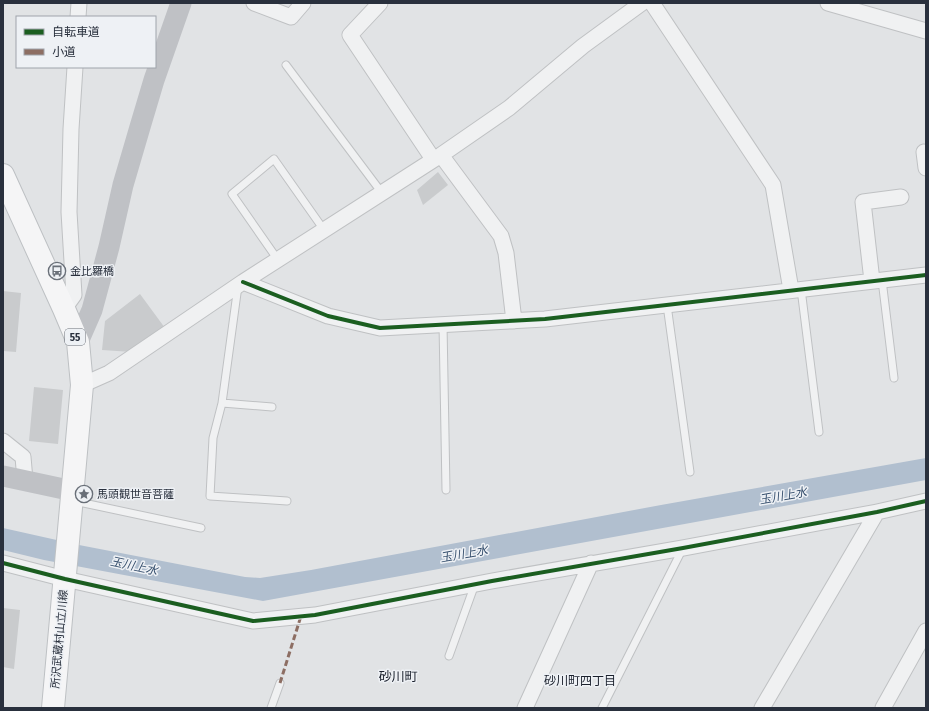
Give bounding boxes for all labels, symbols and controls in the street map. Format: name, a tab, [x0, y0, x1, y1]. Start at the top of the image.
legend	[16, 16, 156, 68]
text: 自転車道	[52, 25, 100, 39]
text: 小道	[52, 45, 76, 59]
bus stop icon: 金比羅橋	[47, 261, 67, 281]
place label: 金比羅橋	[70, 265, 114, 278]
road number: 55	[65, 329, 85, 345]
place icon: 馬頭観世音菩薩	[74, 484, 94, 504]
water label: 玉川上水	[758, 485, 810, 507]
place label: 馬頭観世音菩薩	[97, 488, 174, 501]
water label: 玉川上水	[439, 543, 491, 565]
water label: 玉川上水	[109, 554, 161, 578]
street label: 所沢武蔵村山立川線	[49, 589, 70, 689]
district label: 砂川町	[378, 669, 418, 684]
district label: 砂川町四丁目	[544, 674, 616, 688]

